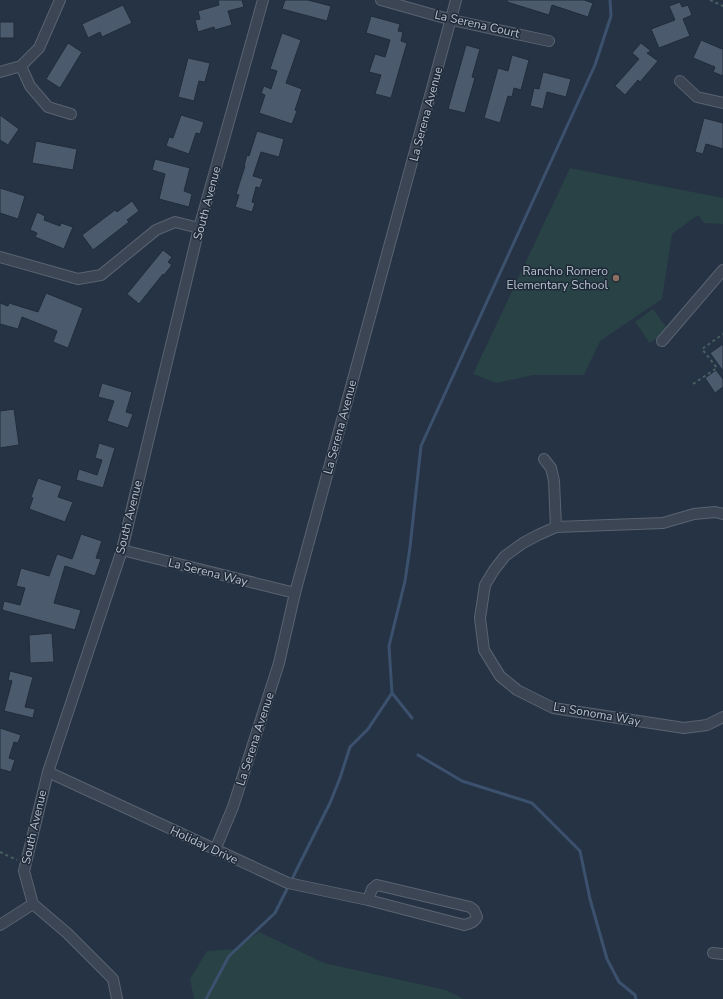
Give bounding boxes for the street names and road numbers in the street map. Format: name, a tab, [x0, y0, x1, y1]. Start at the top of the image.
street label: La Serena Court	[433, 6, 522, 42]
street label: La Serena Avenue	[406, 65, 446, 163]
street label: South Avenue	[189, 164, 225, 242]
street label: La Serena Avenue	[320, 378, 360, 476]
street label: South Avenue	[112, 478, 146, 556]
street label: La Serena Way	[166, 554, 250, 590]
street label: La Serena Avenue	[232, 690, 278, 788]
street label: La Sonoma Way	[552, 698, 643, 730]
street label: South Avenue	[18, 788, 50, 866]
street label: Holiday Drive	[167, 822, 241, 868]

